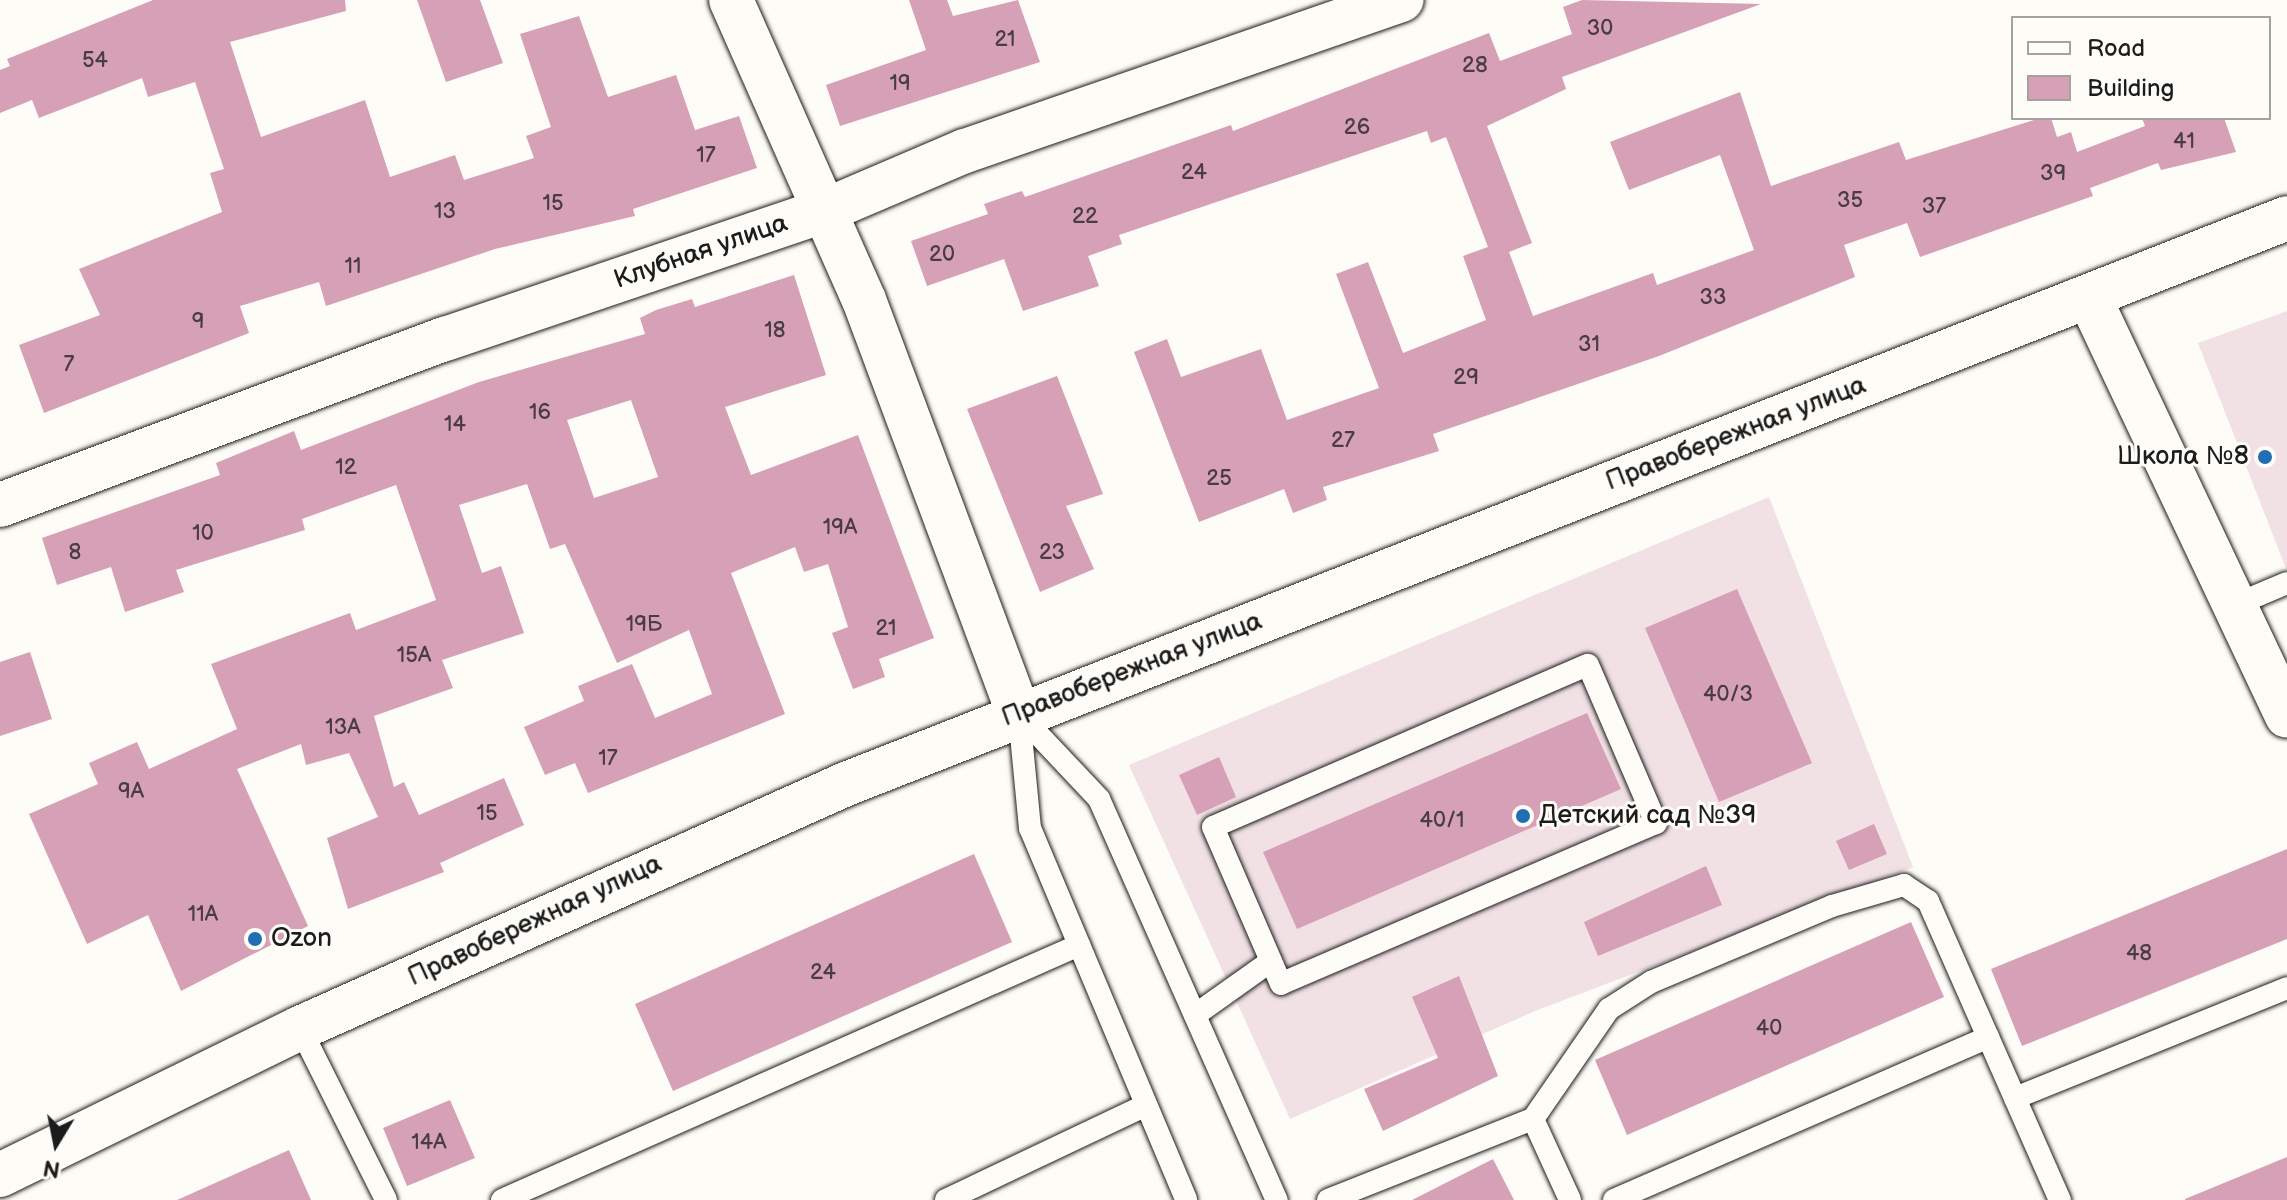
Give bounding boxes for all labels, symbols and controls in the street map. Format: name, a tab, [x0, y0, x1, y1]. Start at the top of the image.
house number: 30	[1587, 16, 1613, 42]
legend	[2011, 16, 2271, 120]
house number: 21	[994, 27, 1016, 53]
text: Road	[2087, 34, 2145, 63]
house number: 54	[82, 48, 108, 74]
house number: 28	[1462, 53, 1488, 79]
house number: 19	[889, 71, 911, 97]
text: Building	[2087, 74, 2174, 103]
house number: 26	[1344, 115, 1370, 141]
house number: 41	[2173, 129, 2195, 155]
house number: 17	[696, 143, 716, 169]
house number: 24	[1181, 160, 1207, 186]
house number: 39	[2040, 161, 2066, 187]
house number: 35	[1837, 188, 1863, 214]
house number: 15	[542, 191, 564, 217]
house number: 37	[1922, 194, 1946, 220]
house number: 13	[434, 199, 456, 225]
house number: 22	[1072, 204, 1098, 230]
street label: Клубная улица	[610, 208, 792, 296]
house number: 20	[929, 242, 955, 268]
house number: 11	[344, 254, 362, 280]
house number: 33	[1699, 285, 1727, 311]
house number: 9	[192, 309, 204, 335]
house number: 18	[764, 318, 786, 344]
house number: 31	[1578, 332, 1600, 358]
house number: 7	[64, 352, 74, 378]
house number: 29	[1453, 365, 1479, 391]
street label: Правобережная улица	[1602, 370, 1870, 498]
house number: 16	[529, 400, 551, 426]
house number: 14	[444, 412, 466, 438]
house number: 27	[1331, 428, 1355, 454]
place label: Школа №8	[2117, 441, 2249, 473]
marker: Школа №8	[2256, 448, 2274, 466]
house number: 12	[335, 455, 357, 481]
house number: 25	[1206, 466, 1232, 492]
house number: 19А	[823, 515, 857, 541]
house number: 10	[192, 521, 214, 547]
house number: 8	[69, 540, 81, 566]
house number: 23	[1039, 540, 1065, 566]
street label: Правобережная улица	[998, 606, 1266, 734]
house number: 19Б	[626, 612, 662, 638]
house number: 21	[875, 616, 897, 642]
house number: 15А	[397, 643, 431, 669]
house number: 40/3	[1703, 682, 1753, 708]
house number: 13А	[325, 715, 361, 741]
house number: 17	[598, 746, 618, 772]
house number: 9А	[118, 779, 144, 805]
place label: Детский сад №39	[1539, 800, 1756, 832]
house number: 15	[476, 801, 498, 827]
marker: Детский сад №39	[1514, 807, 1532, 825]
house number: 40/1	[1420, 808, 1464, 834]
street label: Правобережная улица	[403, 849, 667, 993]
house number: 11А	[188, 902, 218, 928]
place label: Ozon	[271, 923, 332, 955]
marker: Ozon	[246, 930, 264, 948]
house number: 48	[2126, 941, 2152, 967]
house number: 24	[810, 960, 836, 986]
house number: 40	[1756, 1016, 1782, 1042]
north arrow	[16, 1104, 96, 1184]
house number: 14А	[411, 1130, 447, 1156]
text: N	[41, 1153, 62, 1183]

